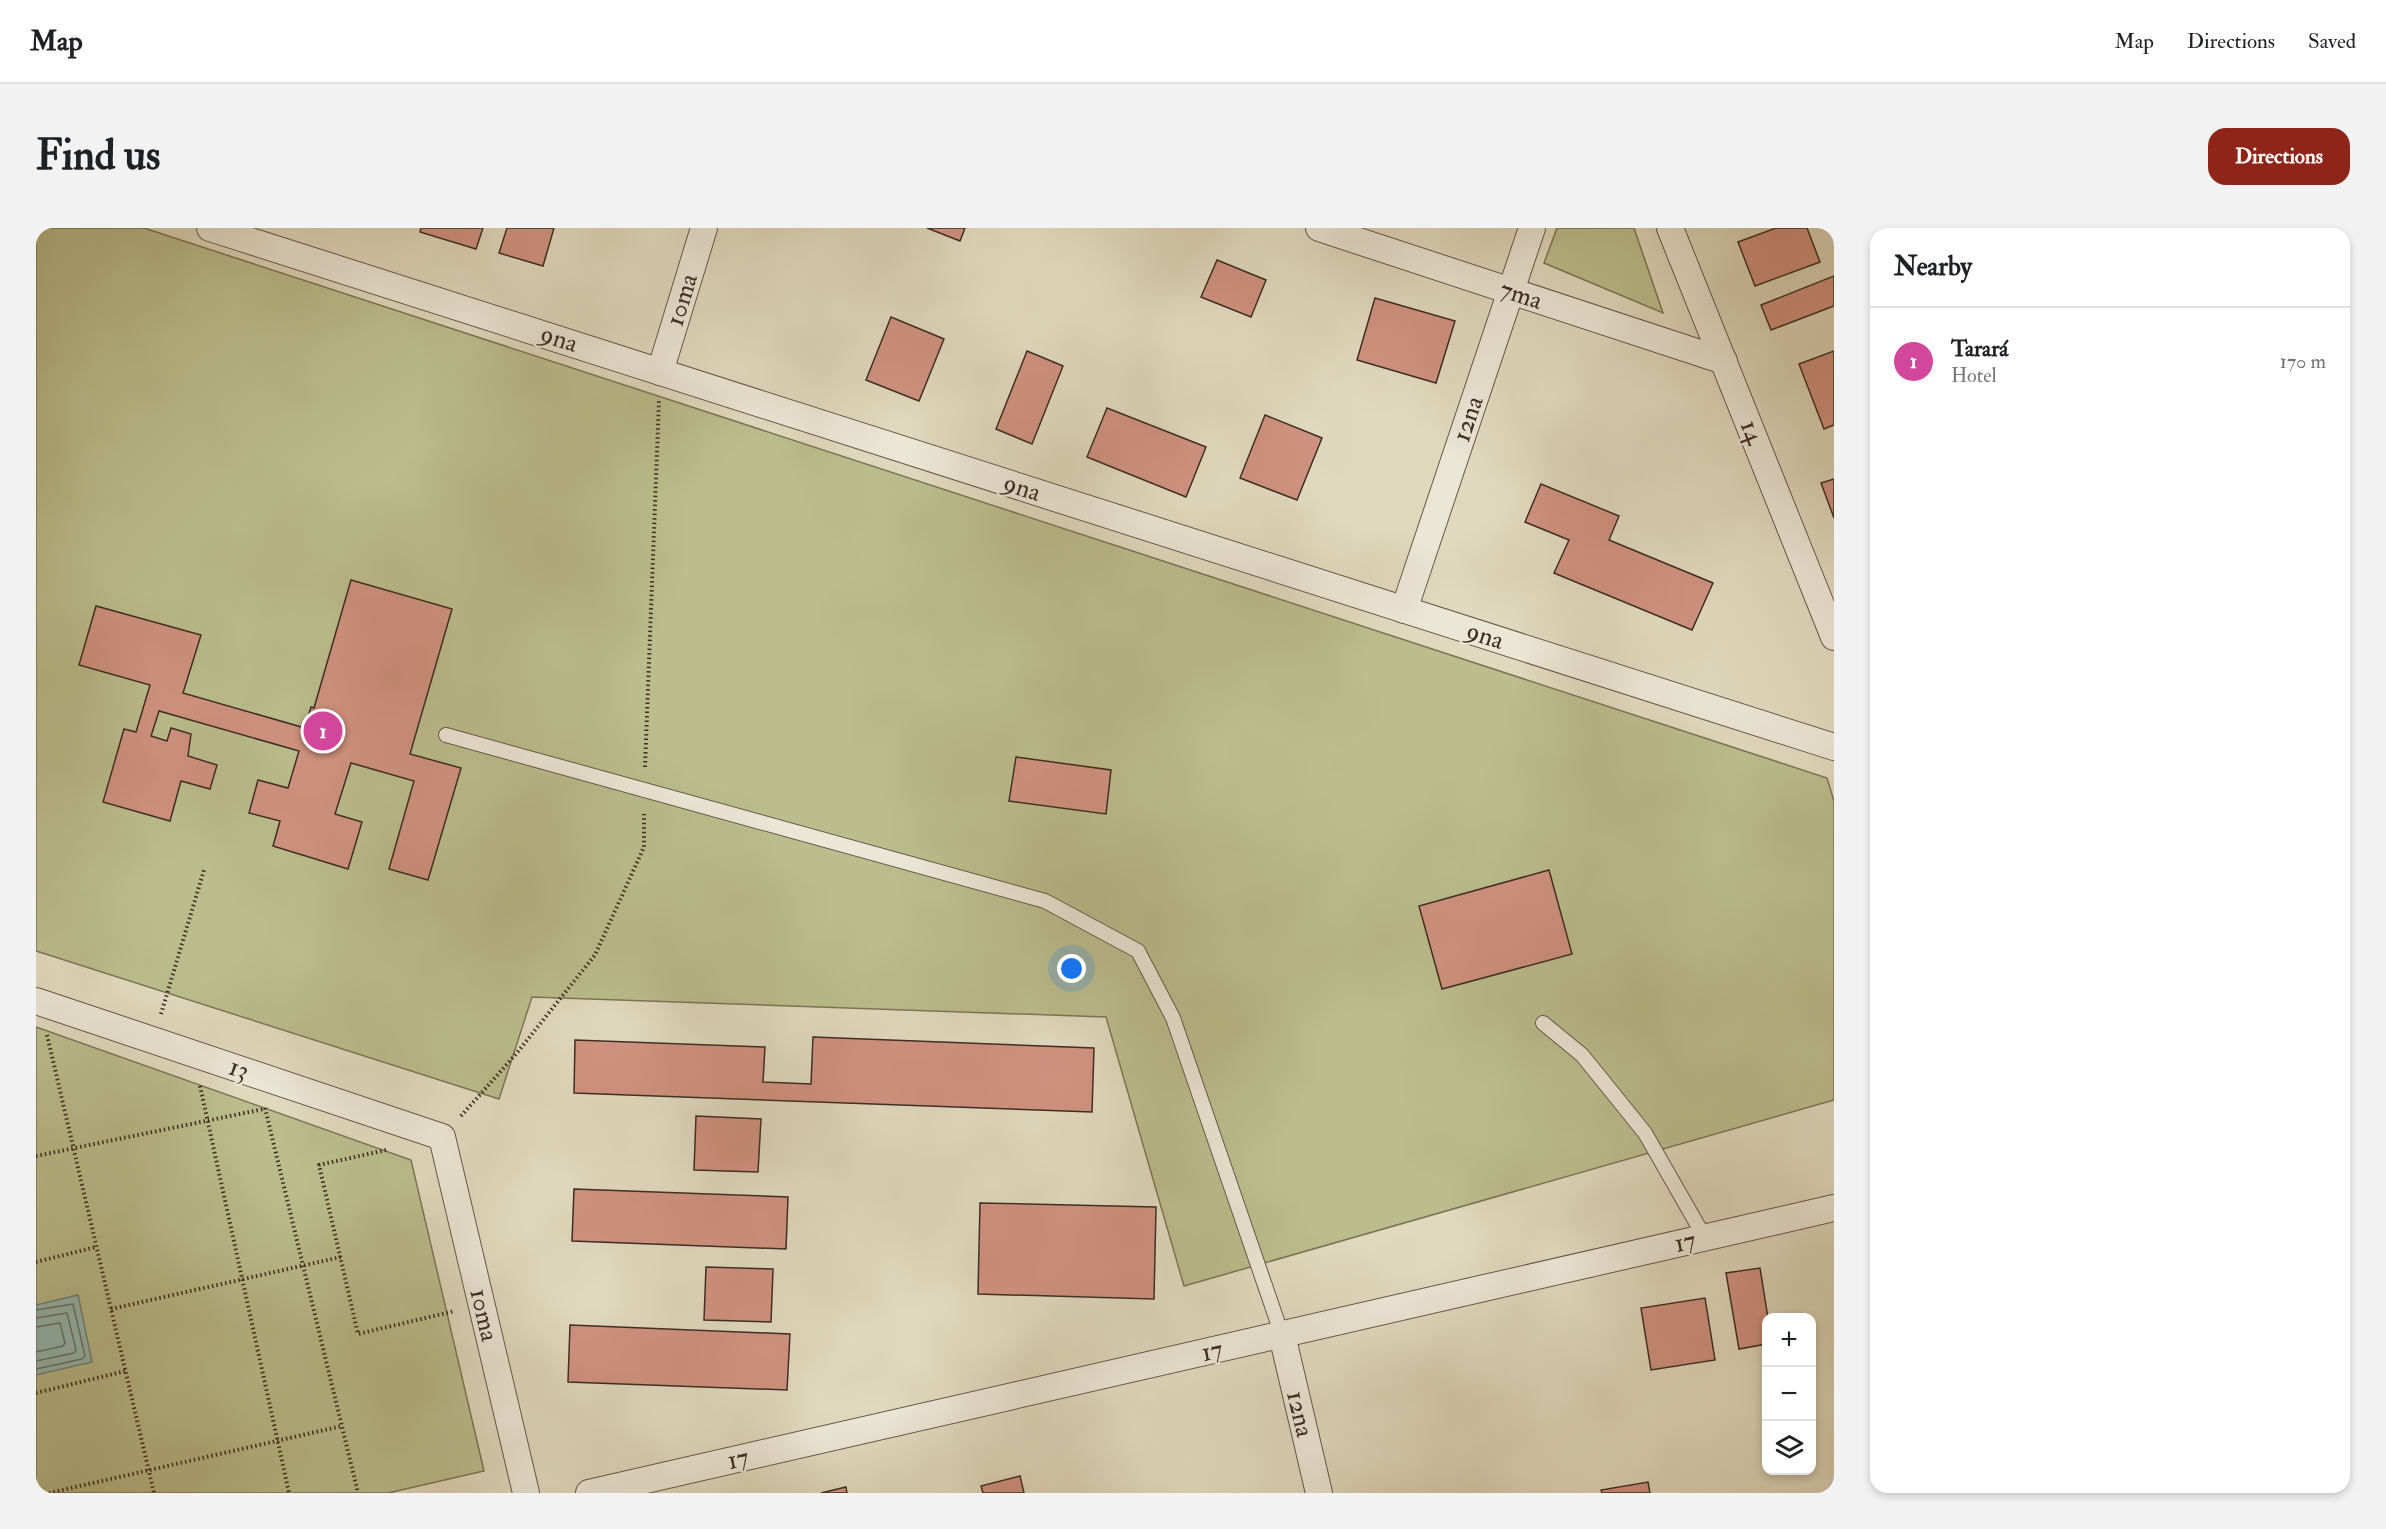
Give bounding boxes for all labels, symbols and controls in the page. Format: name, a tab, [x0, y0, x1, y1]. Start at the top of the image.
text: Map	[30, 24, 83, 59]
text: Map	[2114, 28, 2154, 55]
text: Directions	[2187, 28, 2275, 55]
text: Saved	[2308, 28, 2356, 55]
button: Directions	[2208, 128, 2350, 185]
text: Find us	[36, 130, 160, 182]
text: Nearby	[1894, 251, 1972, 283]
street label: 10ma	[659, 270, 705, 330]
street label: 7ma	[1496, 273, 1547, 317]
street label: 9na	[534, 317, 582, 360]
text: Tarará	[1951, 335, 2008, 363]
text: 1	[1910, 349, 1917, 374]
text: 170 m	[2280, 349, 2326, 374]
text: Hotel	[1951, 363, 1997, 388]
street label: 12na	[1445, 391, 1491, 446]
street label: 14	[1733, 415, 1772, 450]
street label: 9na	[997, 466, 1045, 509]
street label: 9na	[1460, 614, 1508, 657]
pin: 1	[304, 708, 342, 754]
your location	[1057, 954, 1086, 983]
street label: 13	[225, 1051, 253, 1087]
street label: 17	[1671, 1224, 1699, 1260]
street label: 10ma	[462, 1285, 506, 1345]
map controls	[1762, 1313, 1816, 1475]
button: +	[1762, 1313, 1816, 1367]
street label: 17	[1198, 1333, 1226, 1369]
button: −	[1762, 1367, 1816, 1421]
street label: 12na	[1279, 1388, 1321, 1441]
button: layers	[1762, 1421, 1816, 1475]
street label: 17	[724, 1441, 752, 1477]

